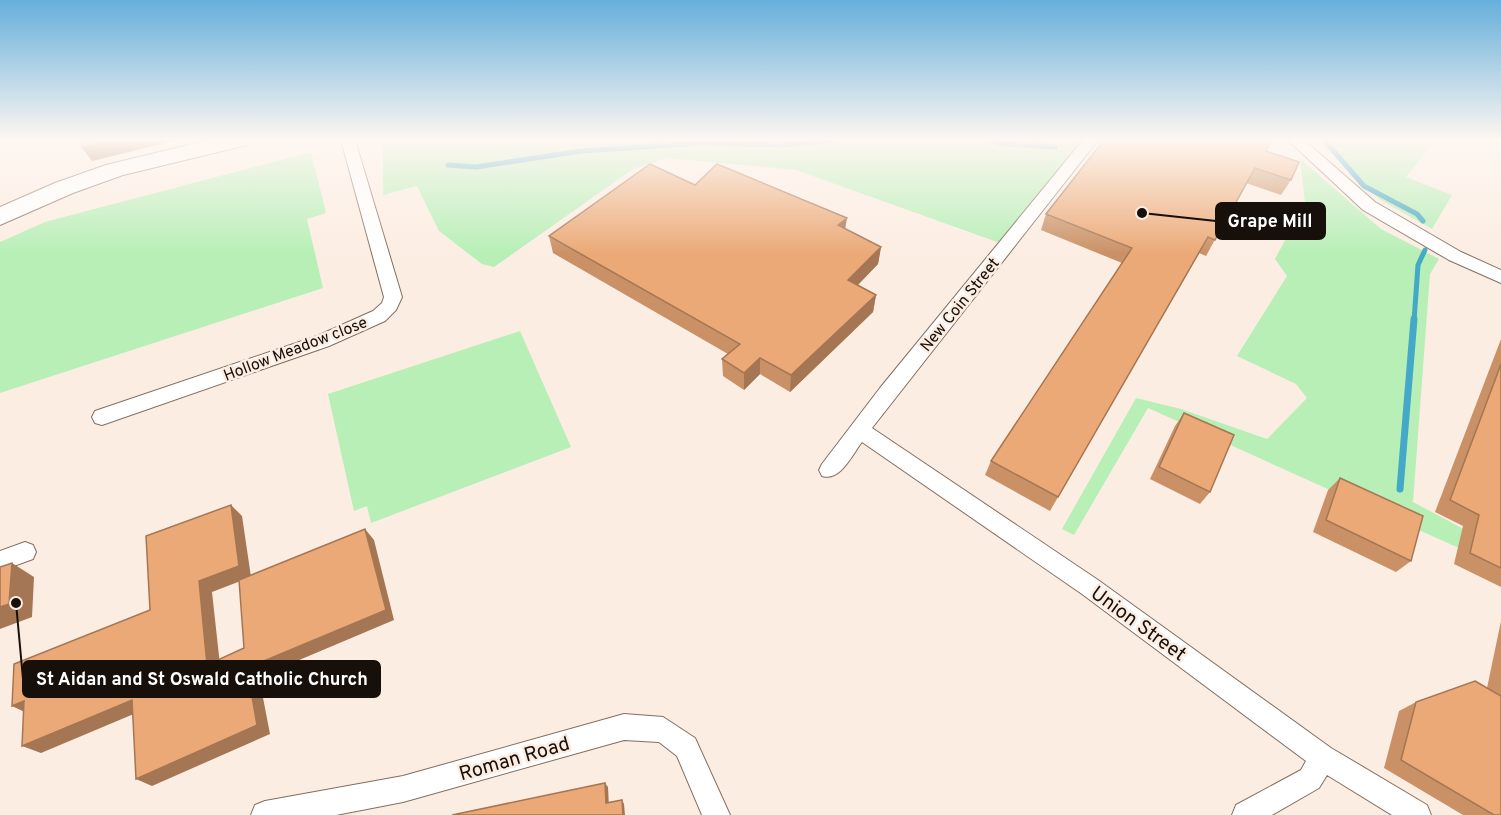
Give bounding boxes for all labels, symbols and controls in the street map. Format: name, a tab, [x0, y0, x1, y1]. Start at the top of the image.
callout: Grape Mill	[1216, 203, 1325, 239]
text: Grape Mill	[1228, 211, 1312, 234]
street label: New Coin Street	[917, 254, 1005, 356]
street label: Hollow Meadow close	[221, 313, 370, 387]
street label: Union Street	[1085, 581, 1191, 668]
callout: St Aidan and St Oswald Catholic Church	[23, 661, 380, 697]
text: St Aidan and St Oswald Catholic Church	[36, 669, 368, 692]
street label: Roman Road	[456, 732, 573, 788]

